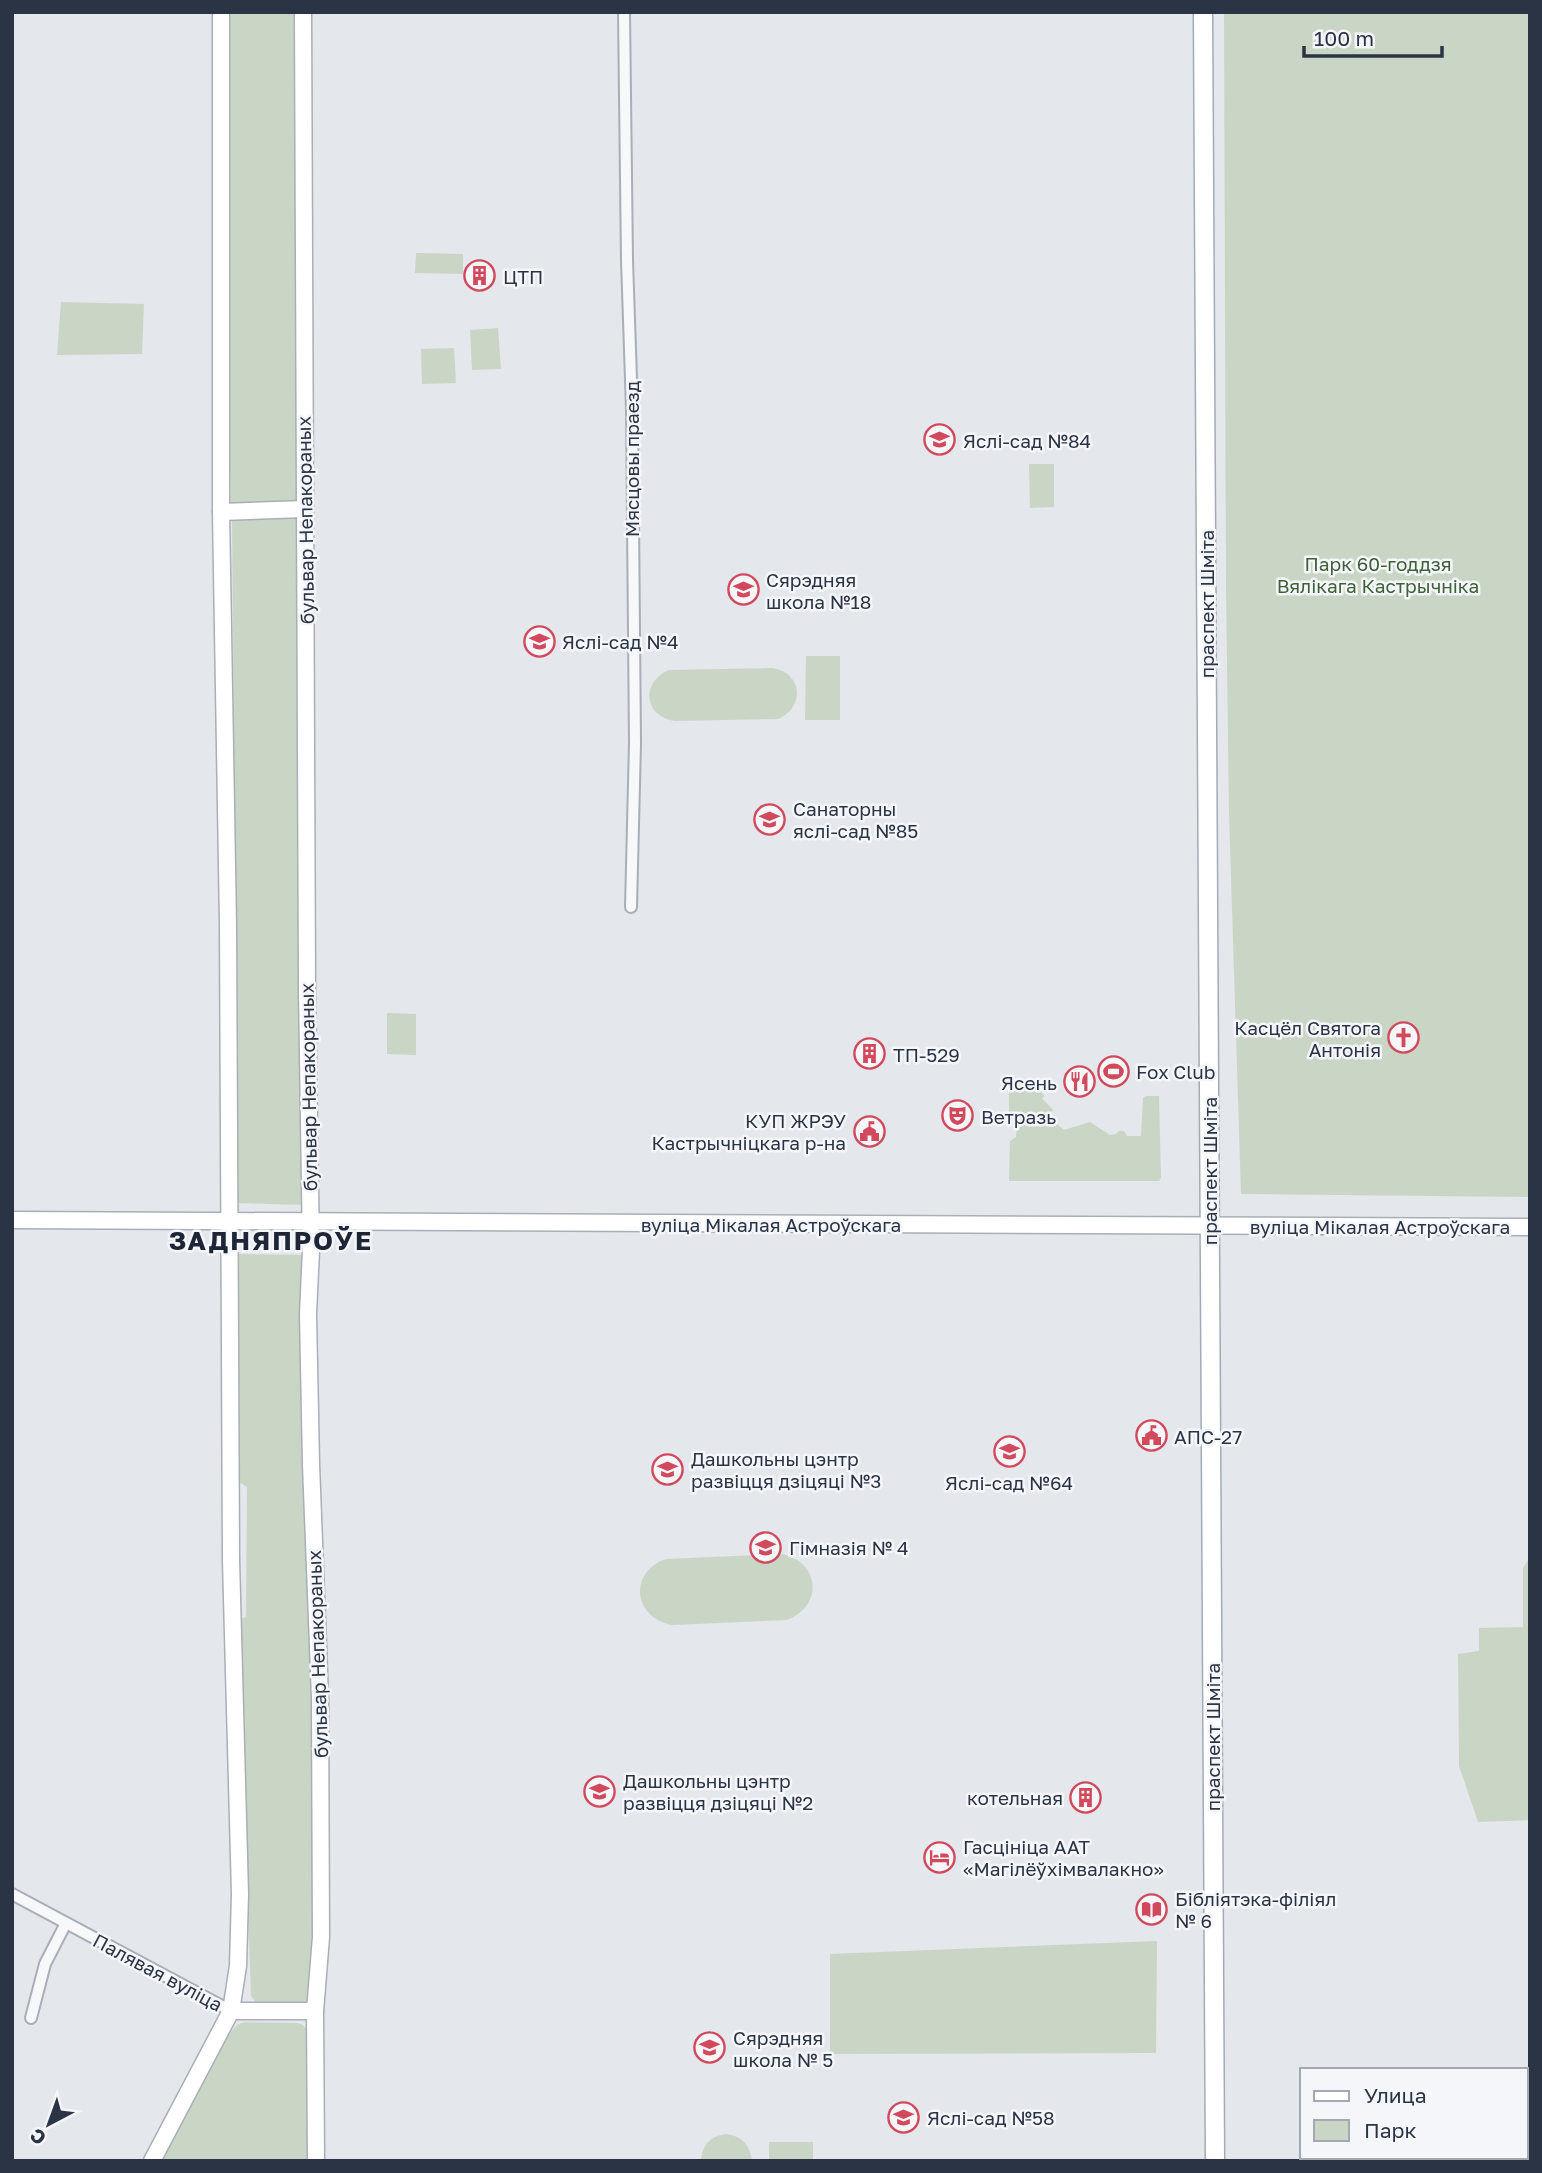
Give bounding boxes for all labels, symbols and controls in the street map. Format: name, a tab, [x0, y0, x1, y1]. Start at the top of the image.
scale bar	[1304, 14, 1442, 58]
text: 100 m	[1314, 25, 1374, 51]
building icon: ЦТП	[463, 259, 497, 293]
place label: ЦТП	[503, 265, 543, 288]
street label: Мясцовы праезд	[620, 380, 643, 537]
street label: бульвар Непакораных	[292, 416, 318, 624]
school or university icon: Яслі-сад №84	[923, 423, 957, 457]
place label: Яслі-сад №84	[963, 429, 1091, 452]
street label: праспект Шміта	[1195, 530, 1218, 678]
park label: Парк 60-годдзя Вялікага Кастрычніка	[1277, 552, 1479, 597]
place label: Сярэдняя школа №18	[766, 568, 871, 613]
school or university icon: Сярэдняя школа №18	[726, 573, 760, 607]
school or university icon: Яслі-сад №4	[522, 624, 556, 658]
place label: Яслі-сад №4	[562, 630, 679, 653]
place label: Санаторны яслі-сад №85	[793, 797, 918, 842]
school or university icon: Санаторны яслі-сад №85	[753, 802, 787, 836]
street label: бульвар Непакораных	[295, 983, 321, 1191]
place label: Касцёл Святога Антонія	[1234, 1016, 1381, 1061]
church icon: Касцёл Святога Антонія	[1387, 1021, 1421, 1055]
building icon: ТП-529	[853, 1037, 887, 1071]
place label: ТП-529	[893, 1043, 960, 1066]
sports icon: Fox Club	[1096, 1054, 1130, 1088]
place label: Fox Club	[1136, 1060, 1216, 1083]
restaurant icon: Ясень	[1063, 1065, 1097, 1099]
place label: Ясень	[1001, 1071, 1057, 1094]
street label: праспект Шміта	[1198, 1097, 1221, 1245]
theatre icon: Ветразь	[941, 1099, 975, 1133]
place label: Ветразь	[981, 1105, 1056, 1128]
place label: КУП ЖРЭУ Кастрычніцкага р-на	[651, 1109, 846, 1154]
public building icon: КУП ЖРЭУ Кастрычніцкага р-на	[852, 1114, 886, 1148]
street label: вуліца Мікалая Астроўскага	[641, 1213, 901, 1236]
street label: вуліца Мікалая Астроўскага	[1250, 1215, 1510, 1238]
district label: ЗАДНЯПРОЎЕ	[169, 1225, 373, 1256]
public building icon: АПС-27	[1134, 1419, 1168, 1453]
place label: АПС-27	[1174, 1425, 1242, 1448]
school or university icon: Яслі-сад №64	[992, 1434, 1026, 1468]
place label: Дашкольны цэнтр развіцця дзіцяці №3	[691, 1447, 881, 1492]
school or university icon: Дашкольны цэнтр развіцця дзіцяці №3	[651, 1452, 685, 1486]
place label: Яслі-сад №64	[945, 1471, 1073, 1494]
school or university icon: Гімназія № 4	[749, 1530, 783, 1564]
place label: Гімназія № 4	[789, 1536, 909, 1559]
street label: бульвар Непакораных	[302, 1550, 332, 1758]
street label: праспект Шміта	[1201, 1663, 1224, 1811]
place label: Дашкольны цэнтр развіцця дзіцяці №2	[623, 1769, 813, 1814]
school or university icon: Дашкольны цэнтр развіцця дзіцяці №2	[583, 1774, 617, 1808]
building icon: котельная	[1069, 1780, 1103, 1814]
place label: котельная	[967, 1786, 1063, 1809]
place label: Гасцініца ААТ «Магілёўхімвалакно»	[963, 1835, 1164, 1880]
hotel icon: Гасцініца ААТ «Магілёўхімвалакно»	[923, 1840, 957, 1874]
place label: Бібліятэка-філіял № 6	[1175, 1887, 1336, 1932]
library icon: Бібліятэка-філіял № 6	[1135, 1892, 1169, 1926]
street label: Палявая вуліца	[89, 1928, 227, 2016]
place label: Сярэдняя школа № 5	[733, 2026, 833, 2071]
school or university icon: Сярэдняя школа № 5	[693, 2031, 727, 2065]
legend	[1300, 2068, 1528, 2159]
text: Улица	[1364, 2082, 1427, 2108]
north arrow	[14, 2089, 84, 2159]
school or university icon: Яслі-сад №58	[887, 2100, 921, 2134]
place label: Яслі-сад №58	[927, 2106, 1055, 2129]
text: Парк	[1364, 2117, 1417, 2143]
text: С	[25, 2124, 50, 2150]

